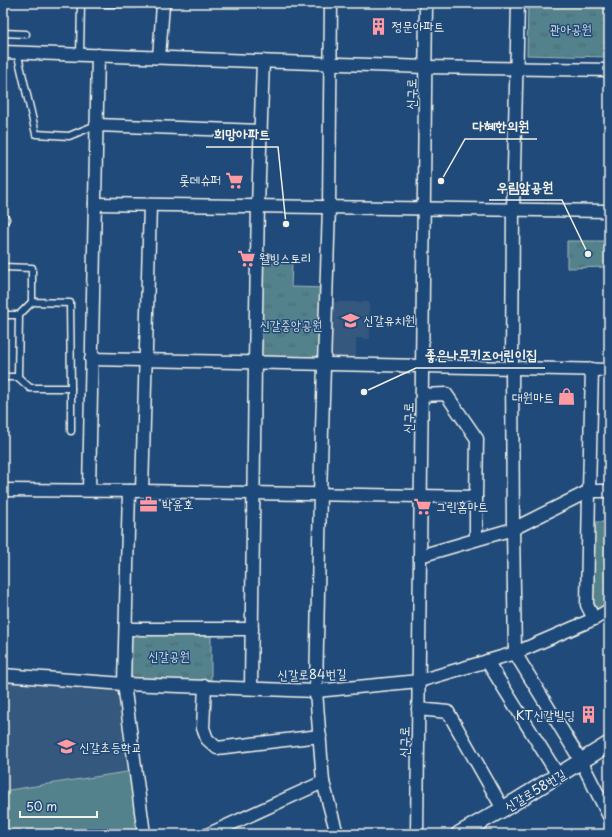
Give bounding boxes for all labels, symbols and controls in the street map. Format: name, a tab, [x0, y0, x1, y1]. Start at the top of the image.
building icon: 정문아파트	[369, 16, 389, 36]
place label: 정문아파트	[392, 16, 444, 35]
park label: 관아공원	[550, 19, 592, 38]
street label: 신구로	[401, 78, 420, 110]
callout: 다혜한의원	[465, 113, 537, 139]
text: 다혜한의원	[472, 115, 529, 136]
callout: 희망아파트	[206, 121, 278, 147]
text: 희망아파트	[214, 123, 270, 144]
place label: 롯데슈퍼	[179, 170, 221, 189]
supermarket icon: 롯데슈퍼	[224, 170, 244, 190]
callout: 우림앞공원	[489, 174, 562, 200]
text: 우림앞공원	[497, 176, 553, 197]
supermarket icon: 웰빙스토리	[236, 248, 256, 268]
place label: 웰빙스토리	[259, 248, 311, 267]
school or university icon: 신갈유치원	[340, 310, 360, 330]
place label: 신갈유치원	[363, 310, 415, 329]
park label: 신갈중앙공원	[260, 315, 322, 334]
callout: 좋은나무키즈어린이집	[416, 342, 545, 368]
text: 좋은나무키즈어린이집	[425, 344, 537, 365]
place label: 대원마트	[512, 387, 554, 406]
shop icon: 대원마트	[557, 387, 577, 407]
street label: 신구로	[398, 402, 417, 434]
office icon: 박윤호	[139, 494, 159, 514]
place label: 박윤호	[162, 494, 193, 513]
supermarket icon: 그린홈마트	[413, 496, 433, 516]
place label: 그린홈마트	[436, 496, 488, 515]
park label: 신갈공원	[148, 646, 190, 665]
street label: 신갈로84번길	[277, 663, 347, 684]
place label: KT신갈빌딩	[516, 705, 575, 724]
building icon: KT신갈빌딩	[578, 705, 598, 725]
street label: 신구로	[394, 726, 413, 758]
school or university icon: 신갈초등학교	[56, 737, 76, 757]
place label: 신갈초등학교	[79, 737, 142, 756]
street label: 신갈로58번길	[500, 764, 569, 815]
scale bar	[20, 793, 97, 819]
text: 50 m	[26, 797, 57, 815]

